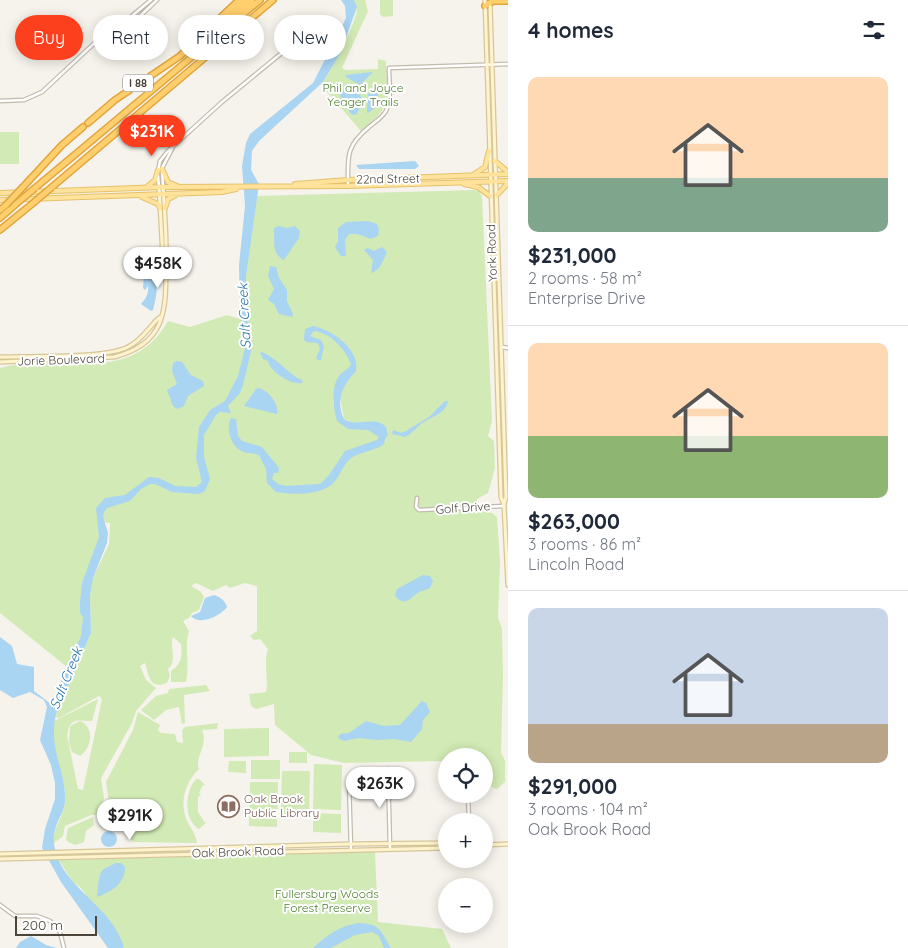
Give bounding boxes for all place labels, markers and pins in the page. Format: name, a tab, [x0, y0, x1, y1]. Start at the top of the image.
pin: $231K	[117, 114, 187, 157]
pin: $458K	[123, 246, 193, 289]
pin: $263K	[345, 766, 415, 809]
place label: Oak Brook Public Library	[244, 791, 319, 820]
library icon: Oak Brook Public Library	[216, 794, 240, 818]
pin: $291K	[95, 798, 165, 841]

